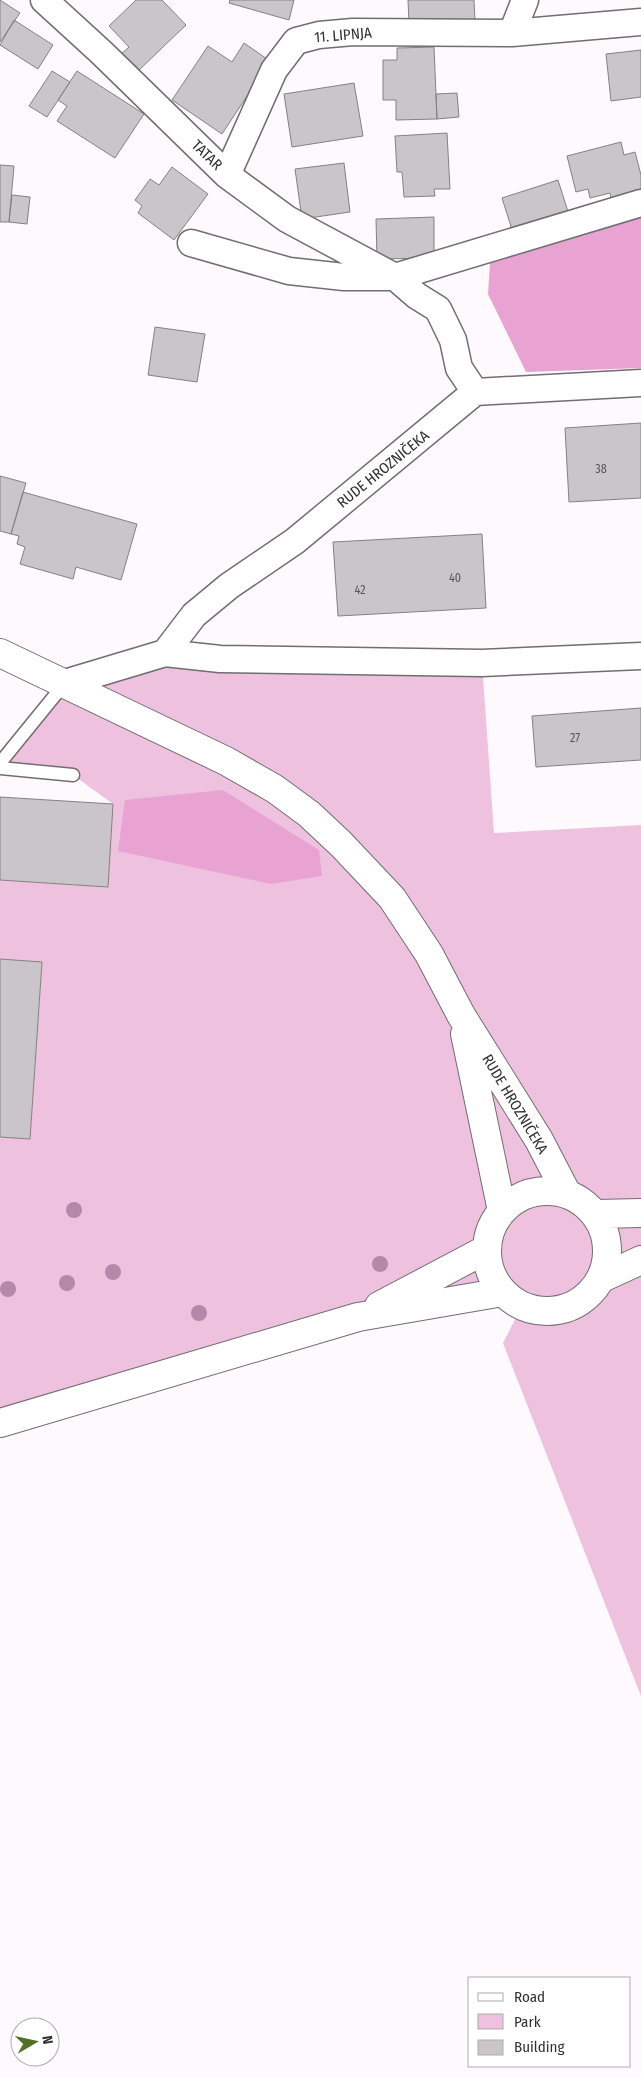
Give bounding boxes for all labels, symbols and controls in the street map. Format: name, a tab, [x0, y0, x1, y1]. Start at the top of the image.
street label: 11. LIPNJA	[313, 24, 373, 46]
street label: TATAR	[188, 136, 226, 174]
street label: RUDE HROZNIČEKA	[333, 426, 433, 512]
house number: 38	[595, 462, 607, 476]
house number: 40	[449, 571, 461, 585]
house number: 42	[355, 583, 365, 597]
house number: 27	[570, 731, 580, 745]
street label: RUDE HROZNIČEKA	[478, 1051, 552, 1157]
legend	[468, 1977, 631, 2067]
text: Road	[514, 1988, 545, 2006]
text: Park	[514, 2013, 541, 2031]
north arrow	[10, 2017, 60, 2067]
text: N	[38, 2035, 56, 2046]
text: Building	[514, 2038, 565, 2056]

